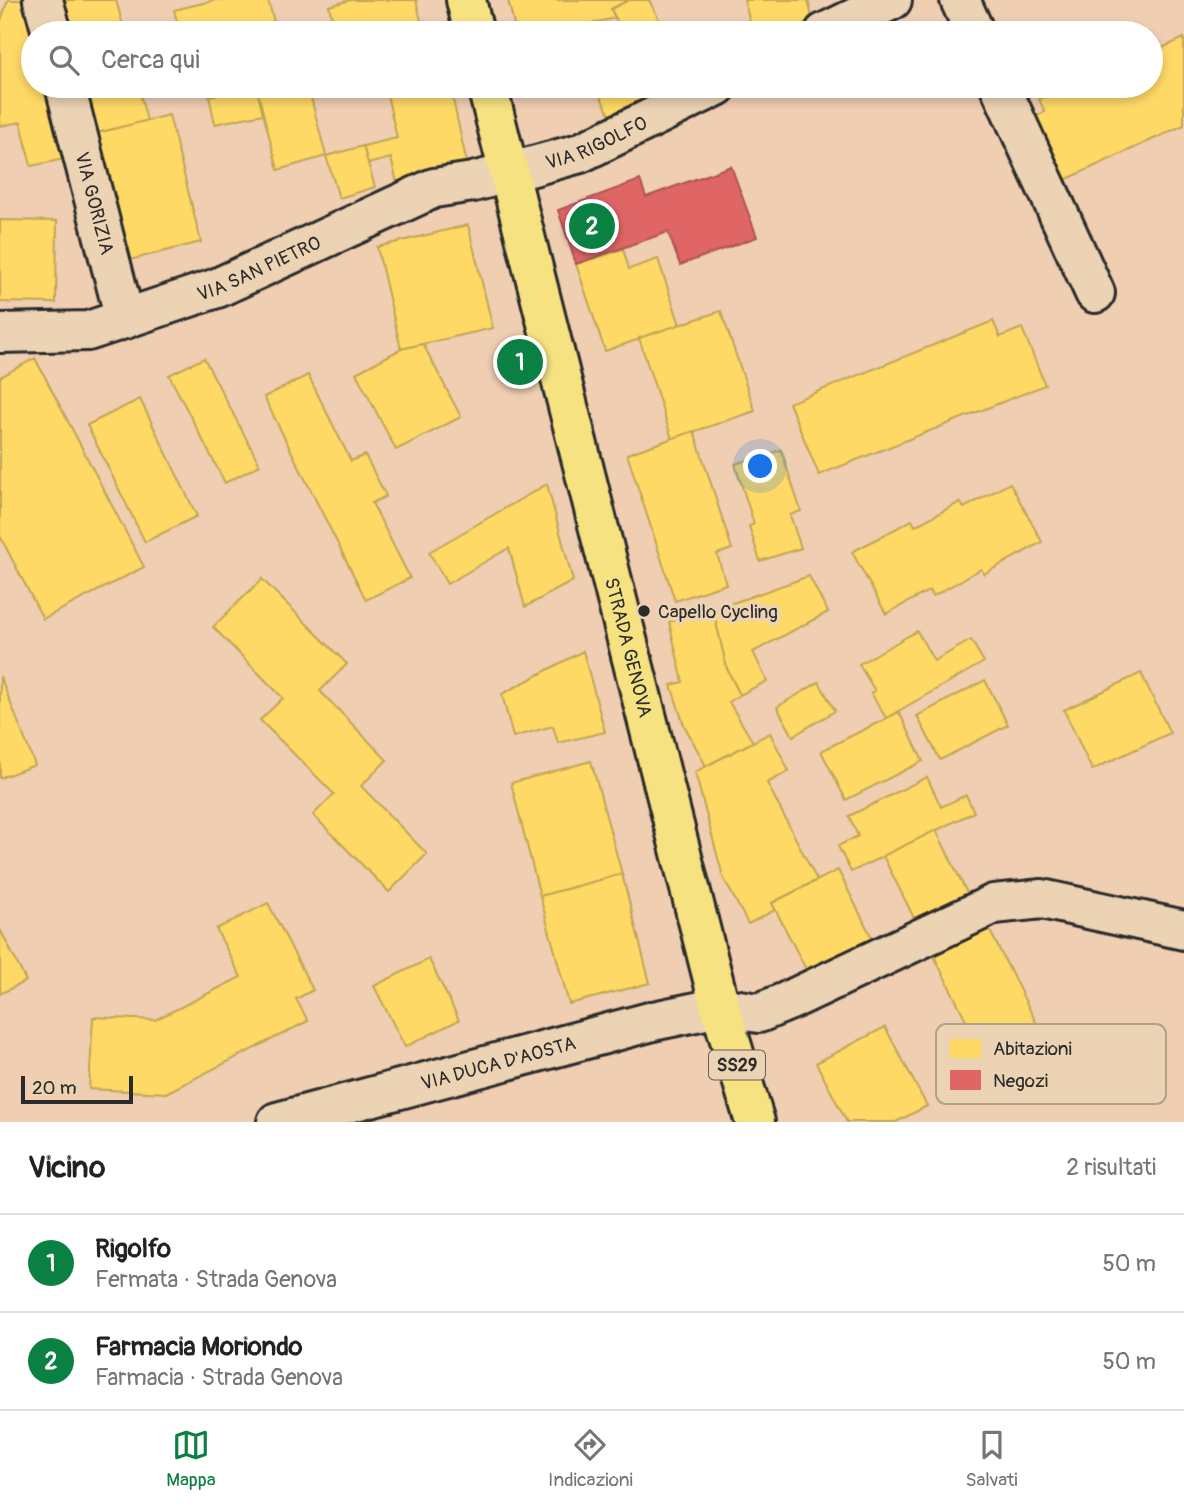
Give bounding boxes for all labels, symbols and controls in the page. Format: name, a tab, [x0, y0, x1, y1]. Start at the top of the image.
search box	[21, 21, 1163, 98]
icon: search	[45, 41, 83, 79]
text: Cerca qui	[101, 44, 200, 76]
street label: VIA RIGOLFO	[543, 111, 651, 175]
street label: VIA GORIZIA	[69, 150, 119, 257]
pin: 2	[569, 200, 615, 252]
street label: VIA SAN PIETRO	[194, 231, 325, 307]
pin: 1	[497, 336, 543, 388]
your location	[743, 449, 777, 483]
street label: STRADA GENOVA	[599, 575, 657, 720]
place label: Capello Cycling	[658, 600, 778, 624]
marker: Capello Cycling	[636, 603, 652, 619]
legend	[936, 1024, 1166, 1104]
street label: VIA DUCA D'AOSTA	[418, 1031, 579, 1096]
text: Abitazioni	[993, 1037, 1072, 1061]
road number: SS29	[709, 1050, 765, 1080]
text: Negozi	[993, 1069, 1048, 1093]
scale bar	[21, 1073, 133, 1105]
text: 20 m	[32, 1076, 77, 1100]
text: Vicino	[28, 1149, 105, 1186]
text: 2 risultati	[1066, 1153, 1156, 1182]
text: Rigolfo	[95, 1233, 171, 1265]
text: 1	[47, 1249, 56, 1278]
text: 50 m	[1102, 1249, 1156, 1278]
text: Fermata · Strada Genova	[95, 1265, 337, 1294]
text: Farmacia Moriondo	[95, 1331, 302, 1363]
text: 2	[45, 1347, 57, 1376]
text: 50 m	[1102, 1347, 1156, 1376]
text: Farmacia · Strada Genova	[95, 1363, 343, 1392]
tab: Mappa	[166, 1426, 216, 1492]
tab: Indicazioni	[548, 1426, 633, 1492]
tab: Salvati	[965, 1426, 1018, 1492]

